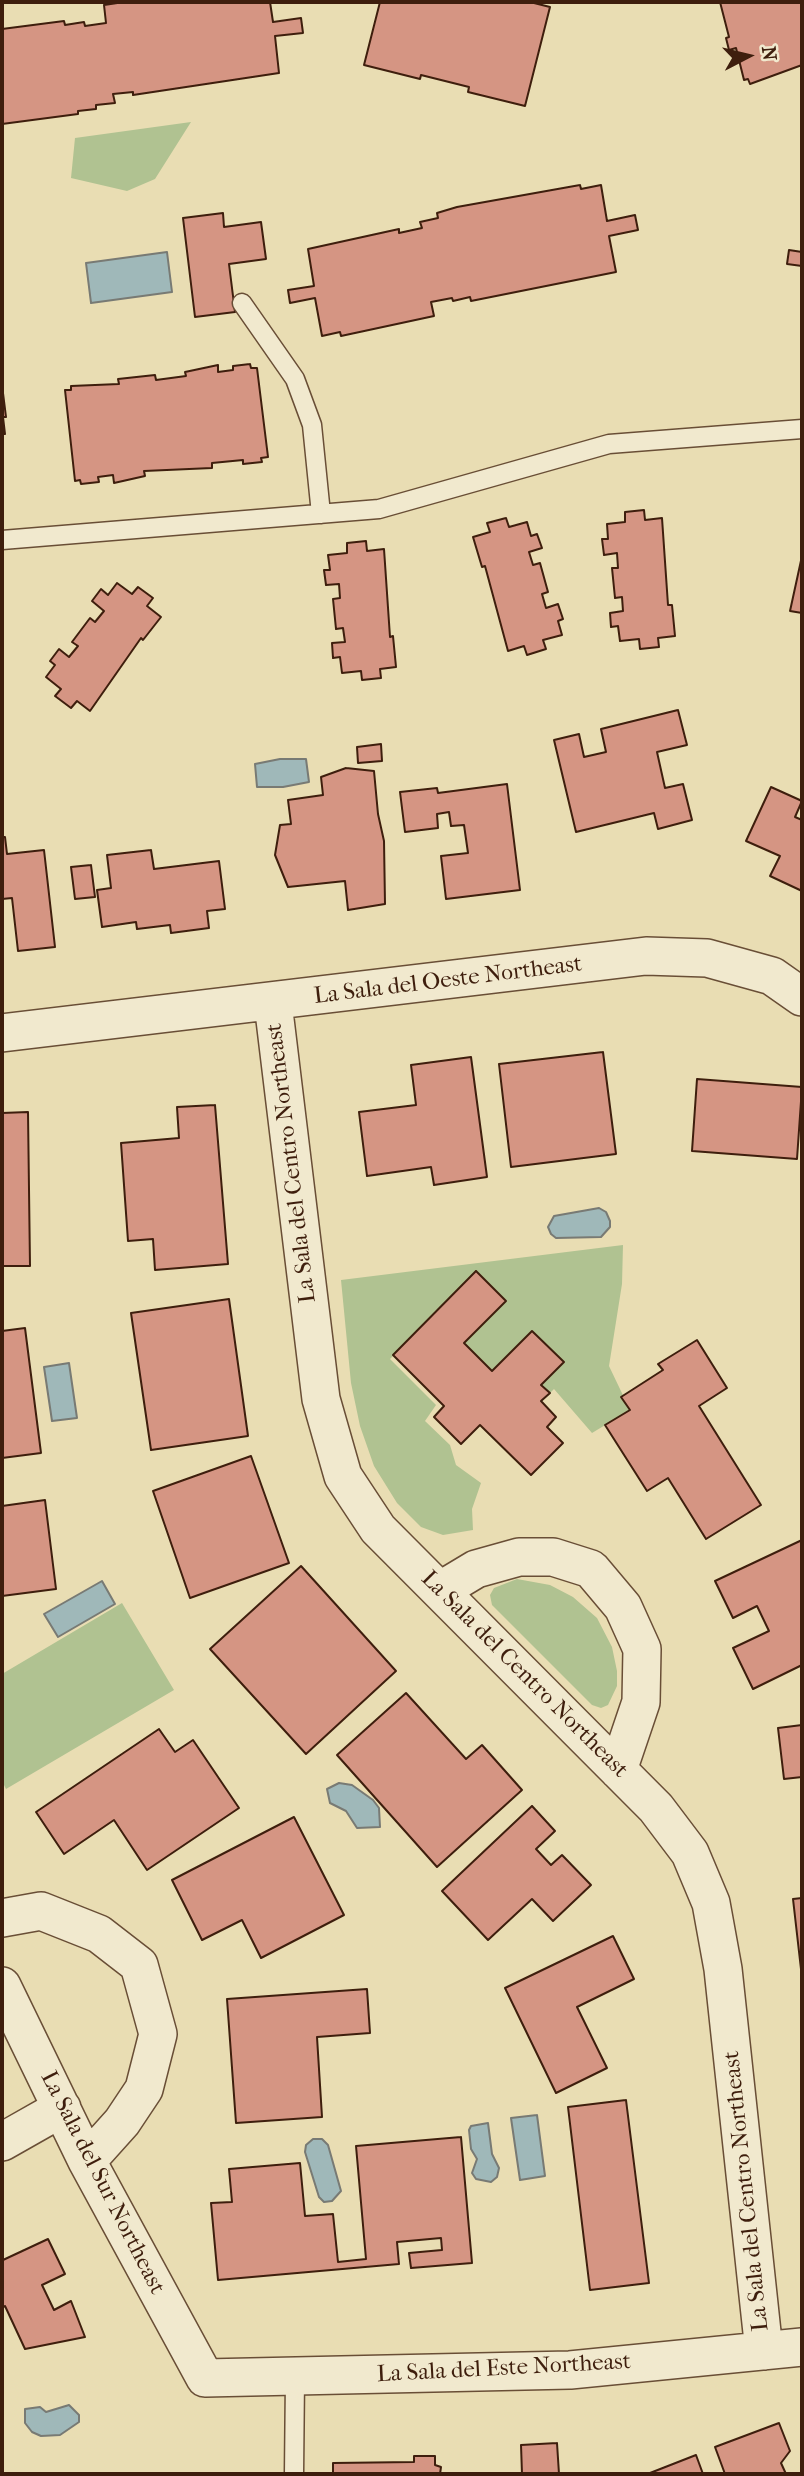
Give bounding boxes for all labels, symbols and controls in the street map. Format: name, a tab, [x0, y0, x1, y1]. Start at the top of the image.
north arrow	[713, 21, 783, 91]
text: N	[757, 45, 781, 62]
street label: La Sala del Oeste Northeast	[312, 951, 584, 1011]
street label: La Sala del Centro Northeast	[261, 1022, 323, 1304]
street label: La Sala del Centro Northeast	[415, 1566, 633, 1784]
street label: La Sala del Centro Northeast	[719, 2049, 775, 2333]
street label: La Sala del Sur Northeast	[34, 2067, 170, 2299]
street label: La Sala del Este Northeast	[376, 2349, 632, 2389]

